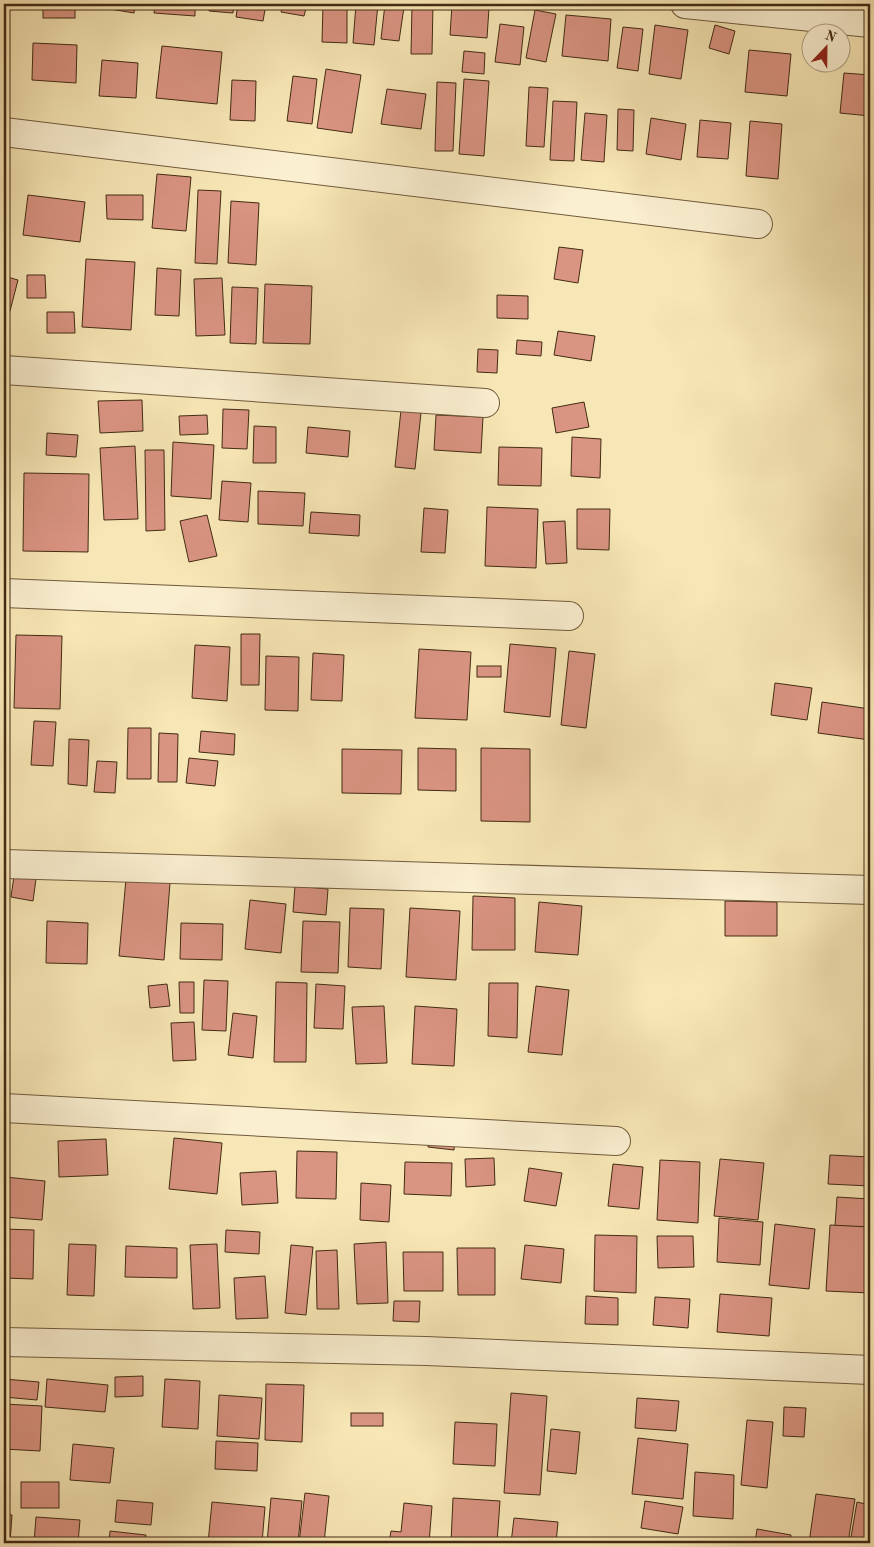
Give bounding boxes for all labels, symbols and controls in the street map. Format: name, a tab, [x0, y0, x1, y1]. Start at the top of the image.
north arrow	[802, 22, 852, 72]
text: N	[823, 28, 838, 45]

